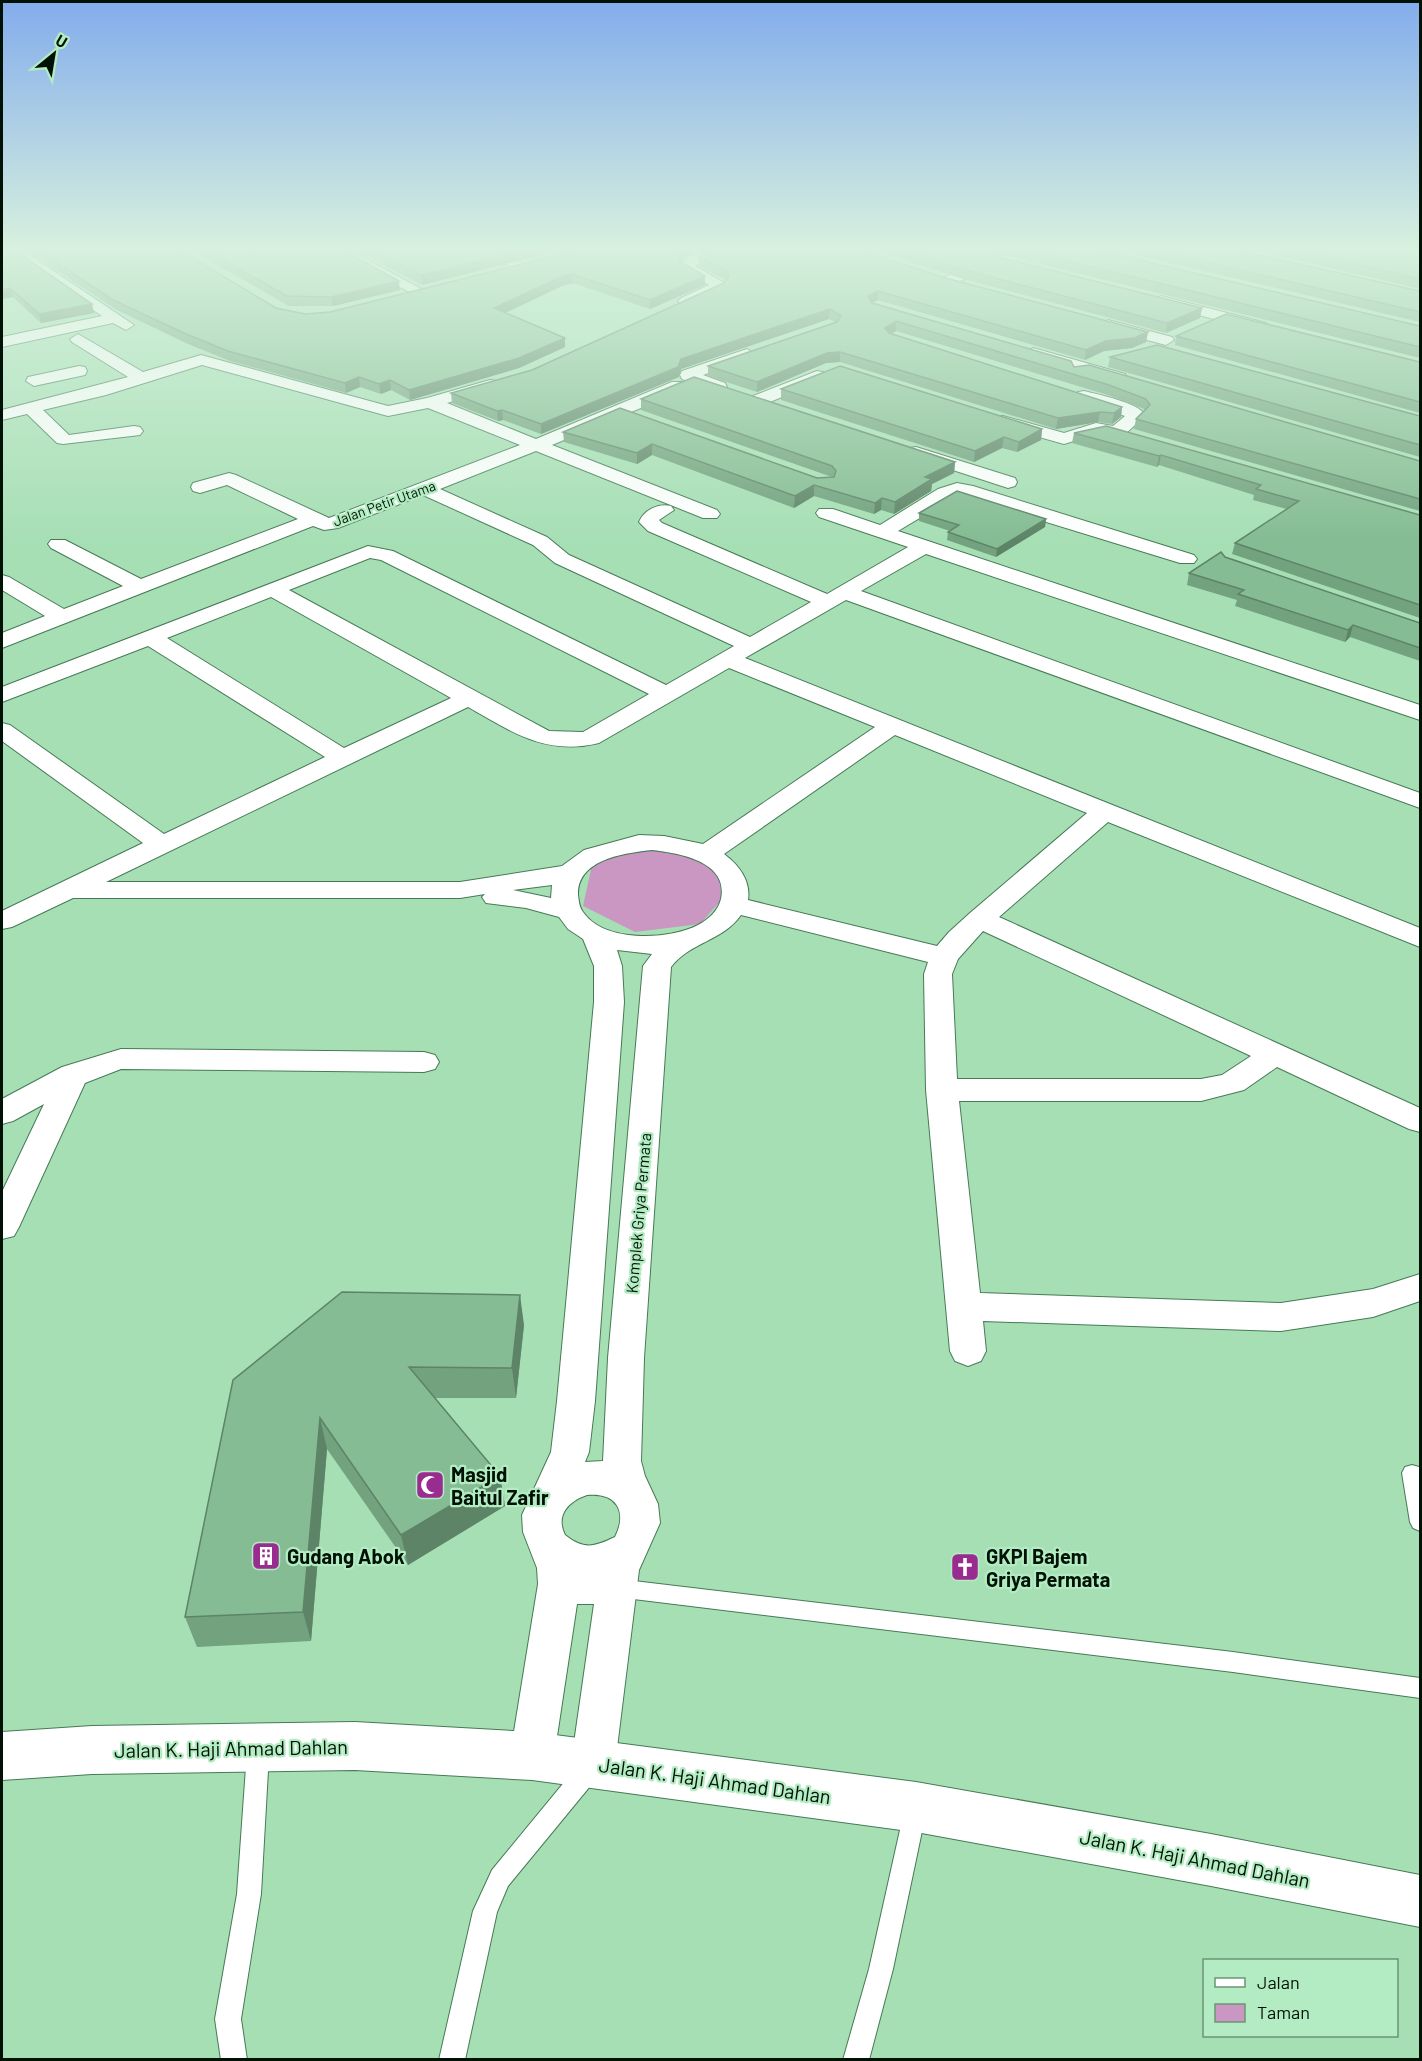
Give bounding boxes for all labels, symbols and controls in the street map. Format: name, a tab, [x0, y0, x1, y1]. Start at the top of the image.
north arrow	[24, 24, 84, 84]
text: U	[53, 30, 71, 51]
street label: Jalan Petir Utama	[330, 477, 438, 529]
street label: Komplek Griya Permata	[622, 1132, 654, 1294]
place label: Masjid Baitul Zafir	[451, 1462, 549, 1509]
mosque icon: Masjid Baitul Zafir	[414, 1469, 446, 1501]
building icon: Gudang Abok	[250, 1540, 282, 1572]
place label: Gudang Abok	[287, 1544, 405, 1568]
place label: GKPI Bajem Griya Permata	[986, 1544, 1110, 1591]
church icon: GKPI Bajem Griya Permata	[949, 1551, 981, 1583]
street label: Jalan K. Haji Ahmad Dahlan	[114, 1734, 348, 1762]
street label: Jalan K. Haji Ahmad Dahlan	[598, 1752, 832, 1808]
street label: Jalan K. Haji Ahmad Dahlan	[1078, 1824, 1312, 1892]
legend	[1203, 1959, 1398, 2037]
text: Jalan	[1257, 1971, 1300, 1993]
text: Taman	[1257, 2001, 1310, 2023]

